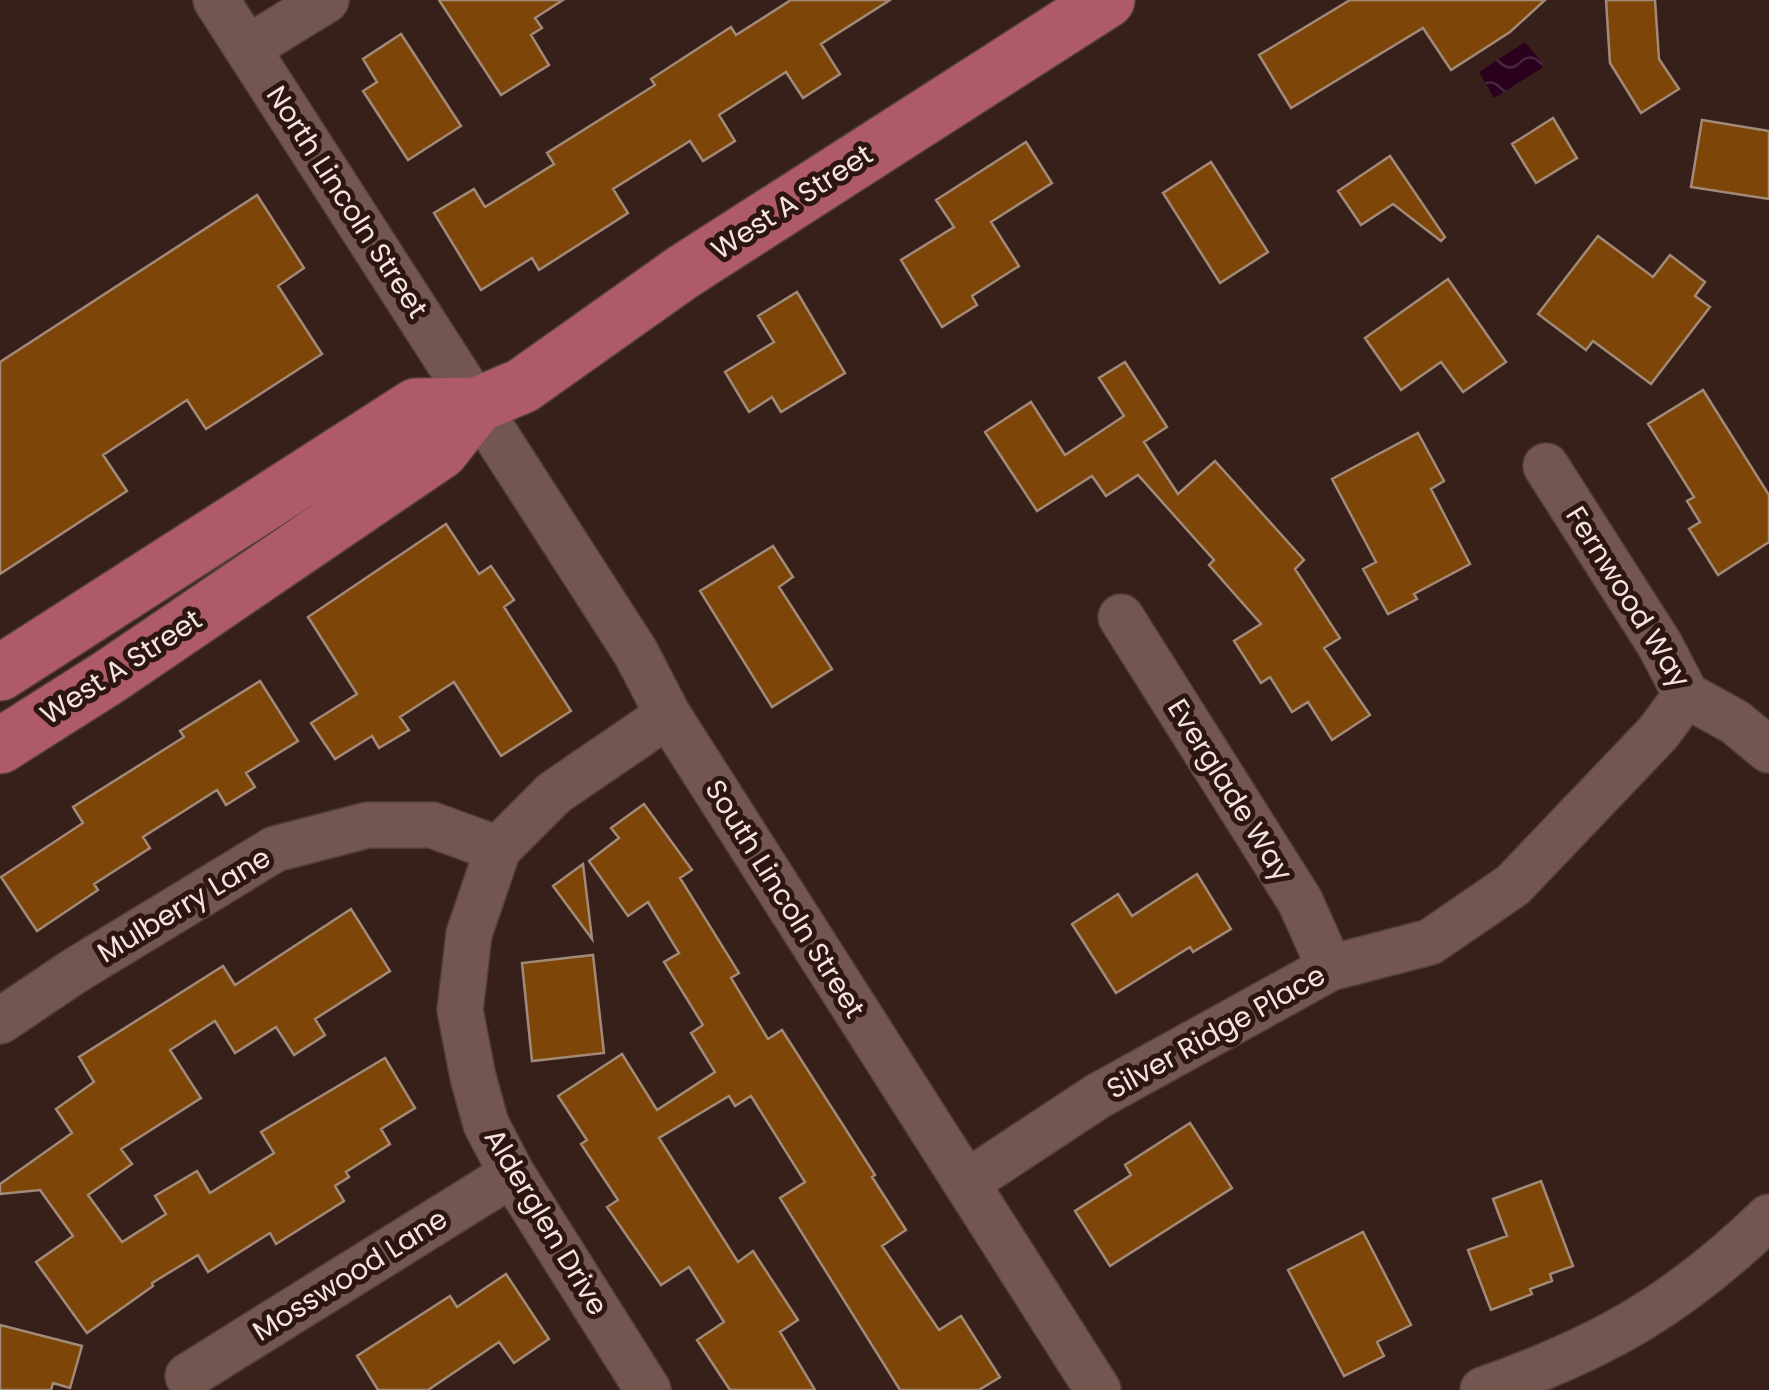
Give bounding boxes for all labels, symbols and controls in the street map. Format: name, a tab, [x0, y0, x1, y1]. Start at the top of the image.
street label: North Lincoln Street	[257, 78, 437, 326]
street label: West A Street	[704, 135, 880, 269]
street label: Fernwood Way	[1557, 499, 1700, 695]
street label: West A Street	[33, 600, 209, 734]
street label: Everglade Way	[1158, 691, 1302, 889]
street label: South Lincoln Street	[696, 772, 874, 1026]
street label: Mulberry Lane	[90, 838, 278, 972]
street label: Silver Ridge Place	[1100, 956, 1332, 1108]
street label: Alderglen Drive	[475, 1121, 617, 1323]
street label: Mosswood Lane	[245, 1199, 455, 1351]

